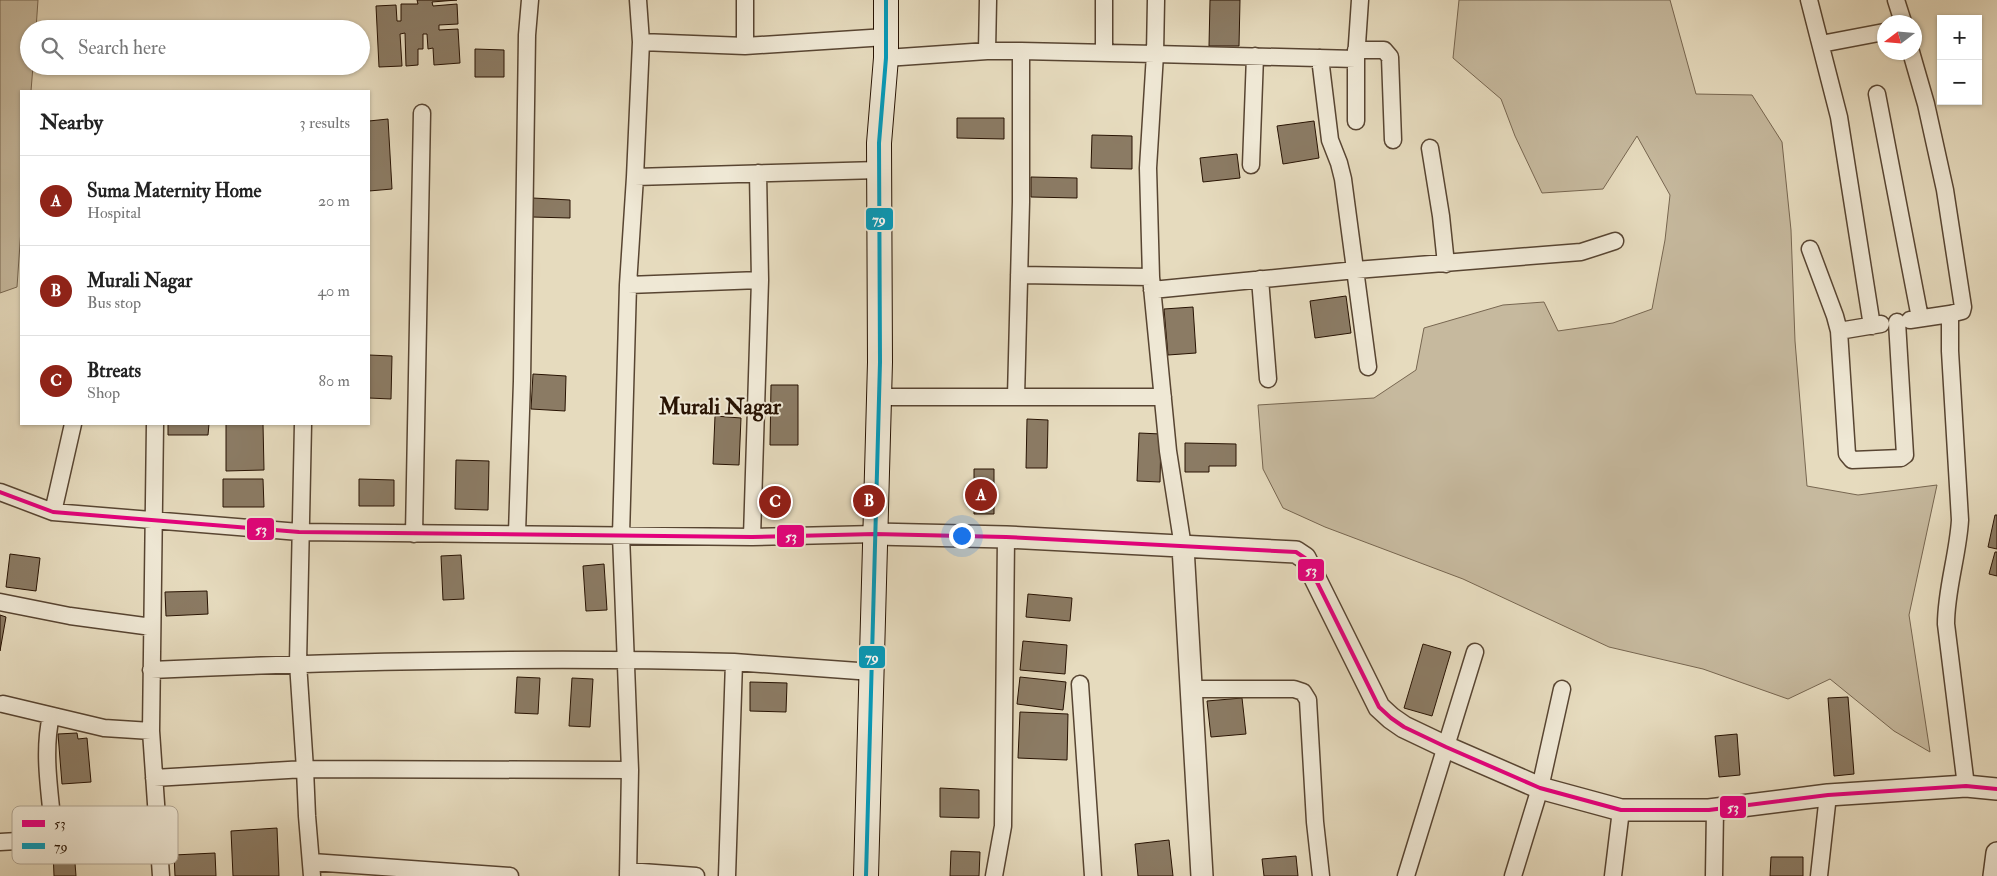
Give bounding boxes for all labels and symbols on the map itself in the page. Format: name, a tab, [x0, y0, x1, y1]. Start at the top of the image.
north arrow	[1877, 15, 1922, 60]
line badge: 79	[865, 207, 894, 231]
text: 79	[872, 211, 886, 228]
district label: Murali Nagar	[658, 393, 782, 422]
pin: A	[965, 476, 997, 514]
pin: B	[853, 482, 885, 520]
pin: C	[759, 483, 791, 521]
line badge: 53	[246, 517, 275, 541]
text: 53	[255, 521, 267, 538]
your location	[949, 523, 975, 549]
line badge: 53	[776, 524, 805, 548]
text: 53	[785, 528, 797, 545]
line badge: 53	[1297, 558, 1325, 582]
text: 53	[1305, 562, 1317, 579]
line badge: 79	[858, 645, 886, 669]
text: 79	[865, 649, 879, 666]
line badge: 53	[1719, 795, 1747, 819]
text: 53	[1727, 799, 1739, 816]
legend	[12, 806, 178, 864]
text: 53	[54, 815, 66, 832]
text: 79	[54, 838, 68, 855]

